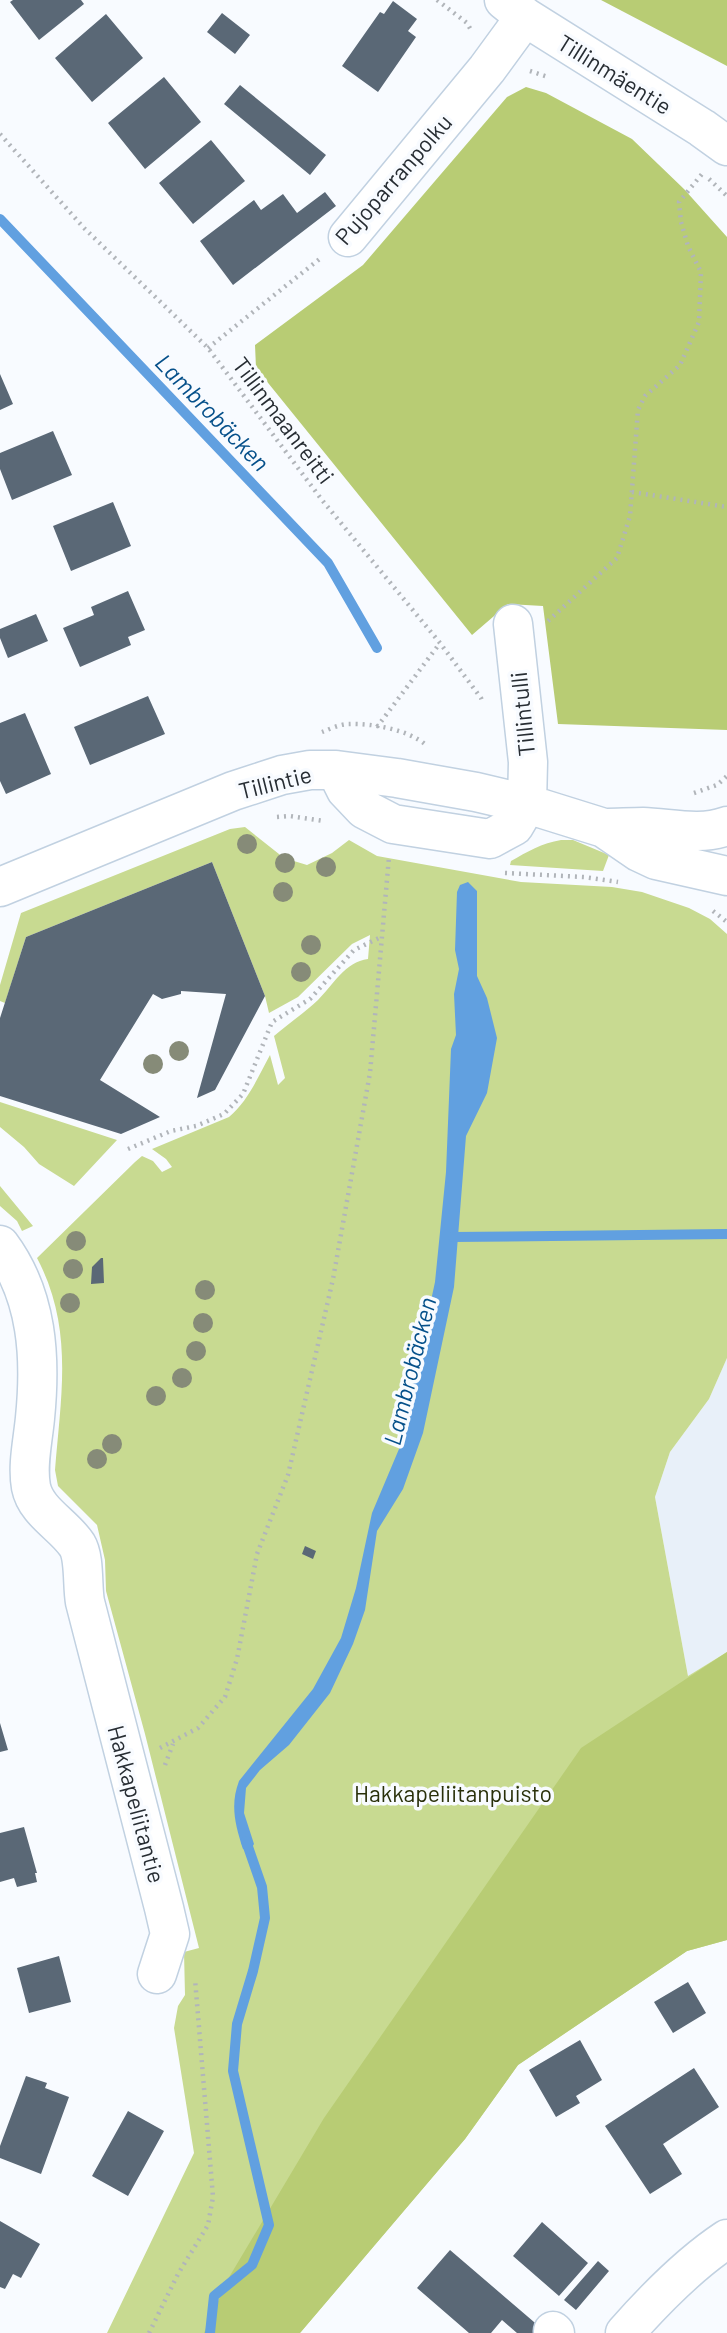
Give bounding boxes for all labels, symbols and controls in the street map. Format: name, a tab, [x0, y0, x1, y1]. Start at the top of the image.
street label: Tillinmäentie	[553, 28, 677, 120]
street label: Pujoparranpolku	[329, 108, 457, 250]
water label: Lambrobäcken	[150, 347, 276, 477]
street label: Tillinmaanreitti	[227, 351, 341, 489]
street label: Tillintulli	[504, 670, 540, 758]
street label: Tillintie	[236, 759, 314, 805]
water label: Lambrobäcken	[377, 1294, 441, 1448]
street label: Hakkapeliitantie	[102, 1722, 172, 1886]
park label: Hakkapeliitanpuisto	[354, 1779, 552, 1807]

